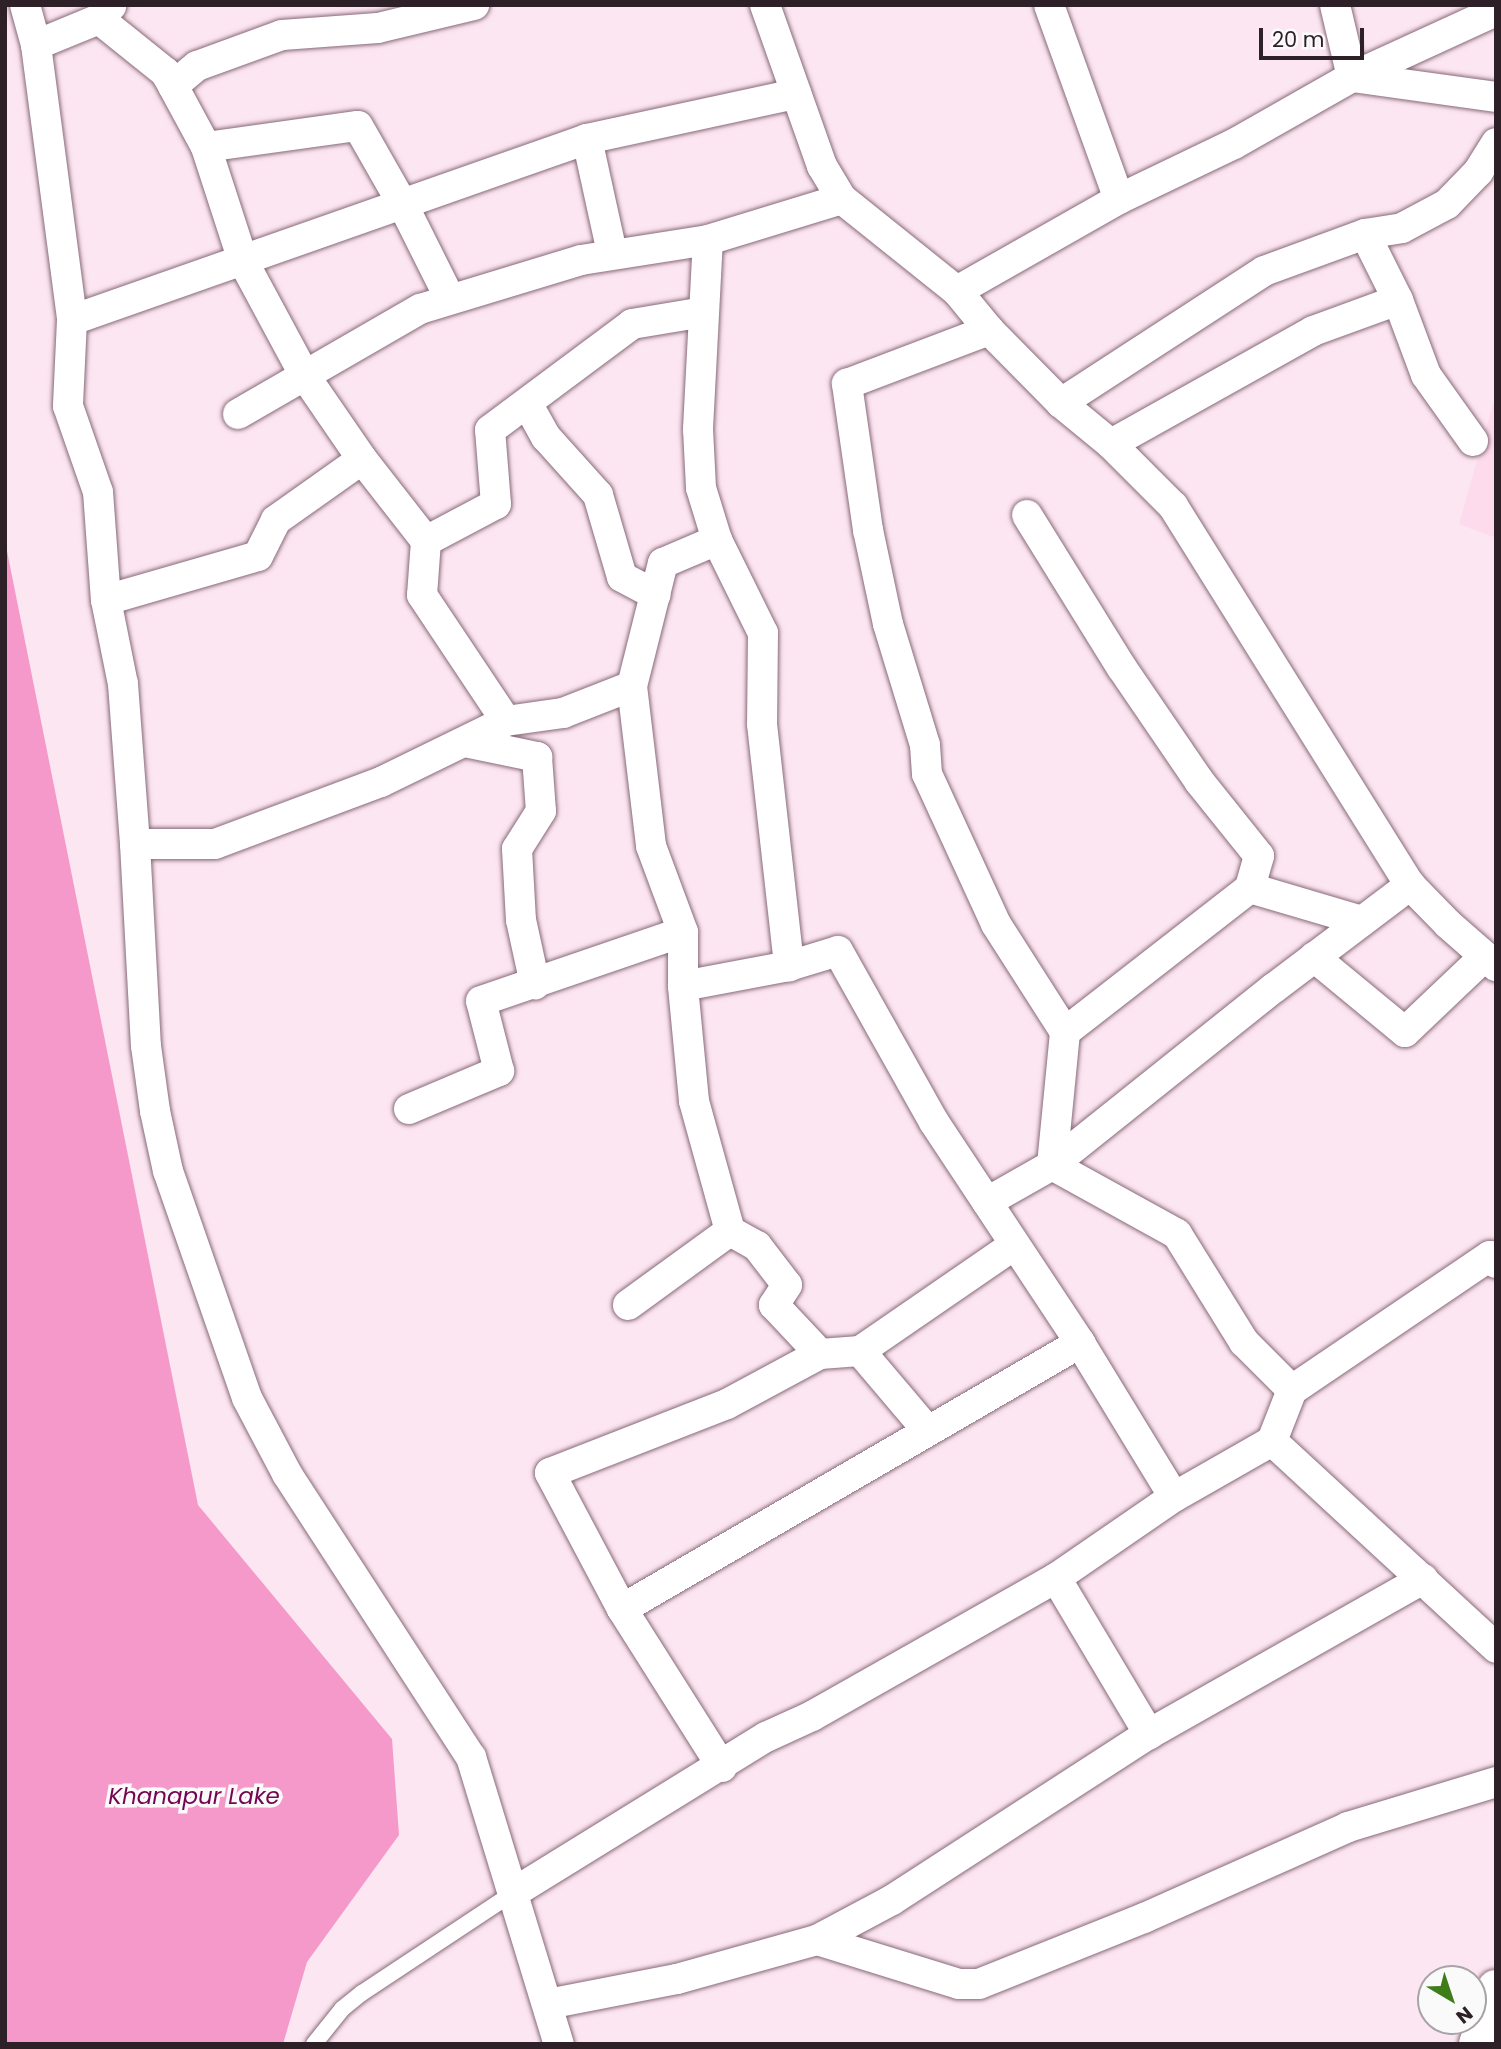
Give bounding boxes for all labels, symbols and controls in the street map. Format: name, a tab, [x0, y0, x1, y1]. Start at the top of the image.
scale bar	[1263, 14, 1368, 58]
text: 20 m	[1272, 25, 1325, 54]
water label: Khanapur Lake	[108, 1782, 280, 1810]
north arrow	[1417, 1965, 1487, 2035]
text: N	[1450, 2000, 1478, 2030]

